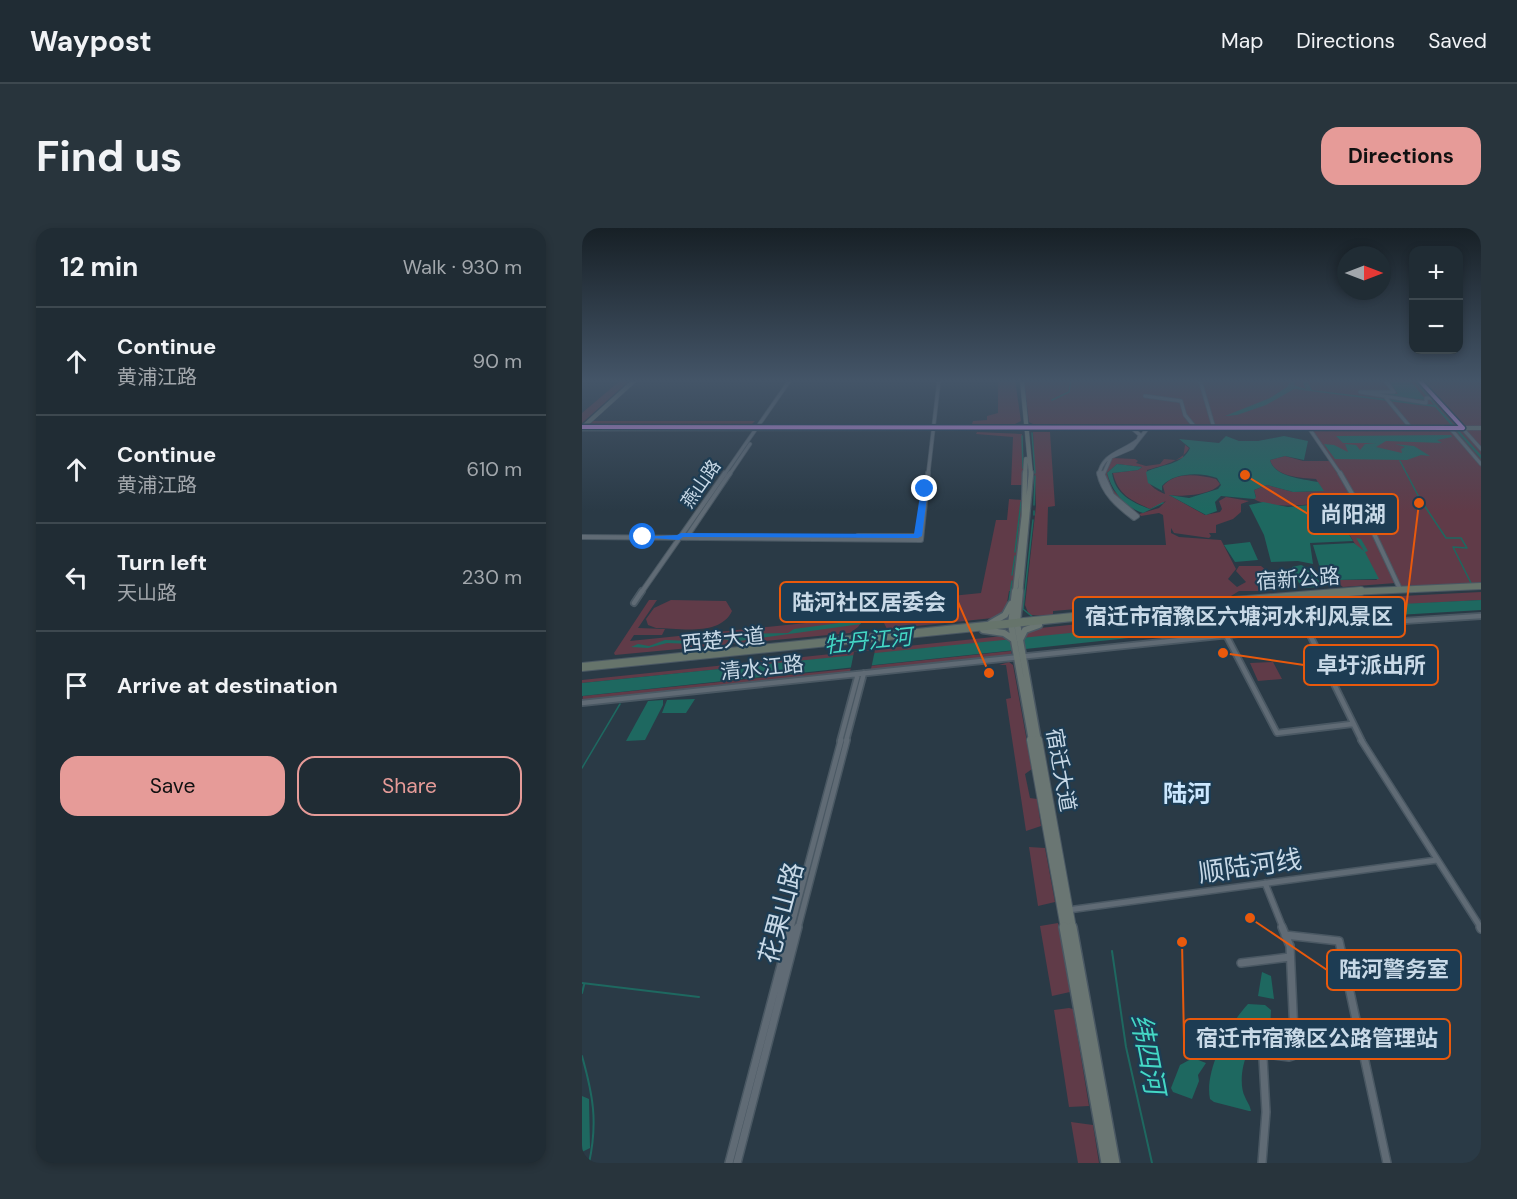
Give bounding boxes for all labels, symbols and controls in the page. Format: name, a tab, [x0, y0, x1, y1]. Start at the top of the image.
text: Waypost	[30, 23, 152, 60]
text: Map	[1221, 27, 1263, 55]
text: Directions	[1296, 27, 1395, 55]
text: Saved	[1428, 27, 1487, 55]
button: Directions	[1321, 127, 1481, 185]
text: Find us	[36, 129, 182, 184]
north arrow	[1337, 246, 1391, 300]
map controls	[1409, 246, 1463, 354]
button: +	[1409, 246, 1463, 300]
text: 12 min	[60, 250, 138, 284]
text: Walk · 930 m	[403, 254, 522, 280]
button: −	[1409, 300, 1463, 354]
text: Continue	[117, 332, 216, 361]
icon: ahead	[60, 345, 93, 378]
text: 90 m	[473, 348, 522, 374]
text: 黄浦江路	[117, 364, 197, 390]
text: Continue	[117, 440, 216, 469]
icon: ahead	[60, 453, 93, 486]
street label: 燕山路	[676, 455, 726, 513]
text: 610 m	[466, 456, 522, 482]
text: 黄浦江路	[117, 472, 197, 498]
route end	[911, 475, 937, 501]
callout: 尚阳湖	[1308, 494, 1398, 534]
text: 尚阳湖	[1320, 500, 1386, 529]
route start	[629, 523, 655, 549]
text: Turn left	[117, 548, 207, 577]
icon: left	[60, 561, 93, 594]
street label: 宿新公路	[1255, 562, 1341, 596]
text: 230 m	[462, 564, 522, 590]
text: 天山路	[117, 580, 177, 606]
callout: 陆河社区居委会	[780, 582, 958, 622]
text: 陆河社区居委会	[792, 588, 946, 617]
callout: 宿迁市宿豫区六塘河水利风景区	[1073, 597, 1405, 637]
text: 宿迁市宿豫区六塘河水利风景区	[1085, 602, 1393, 631]
street label: 西楚大道	[680, 622, 766, 658]
water label: 牡丹江河	[823, 622, 917, 660]
callout: 卓圩派出所	[1304, 645, 1438, 685]
street label: 清水江路	[719, 650, 805, 686]
text: 卓圩派出所	[1316, 651, 1426, 680]
icon: arrive	[60, 669, 93, 702]
text: Arrive at destination	[117, 671, 338, 700]
street label: 宿迁大道	[1040, 726, 1082, 814]
button: Save	[60, 756, 285, 816]
button: Share	[297, 756, 522, 816]
district label: 陆河	[1163, 778, 1211, 809]
street label: 顺陆河线	[1196, 842, 1304, 890]
street label: 花果山路	[751, 858, 811, 968]
callout: 陆河警务室	[1327, 950, 1461, 990]
text: 陆河警务室	[1339, 955, 1449, 984]
water label: 纬四河	[1123, 1011, 1174, 1102]
callout: 宿迁市宿豫区公路管理站	[1184, 1019, 1450, 1059]
text: 宿迁市宿豫区公路管理站	[1196, 1024, 1438, 1053]

